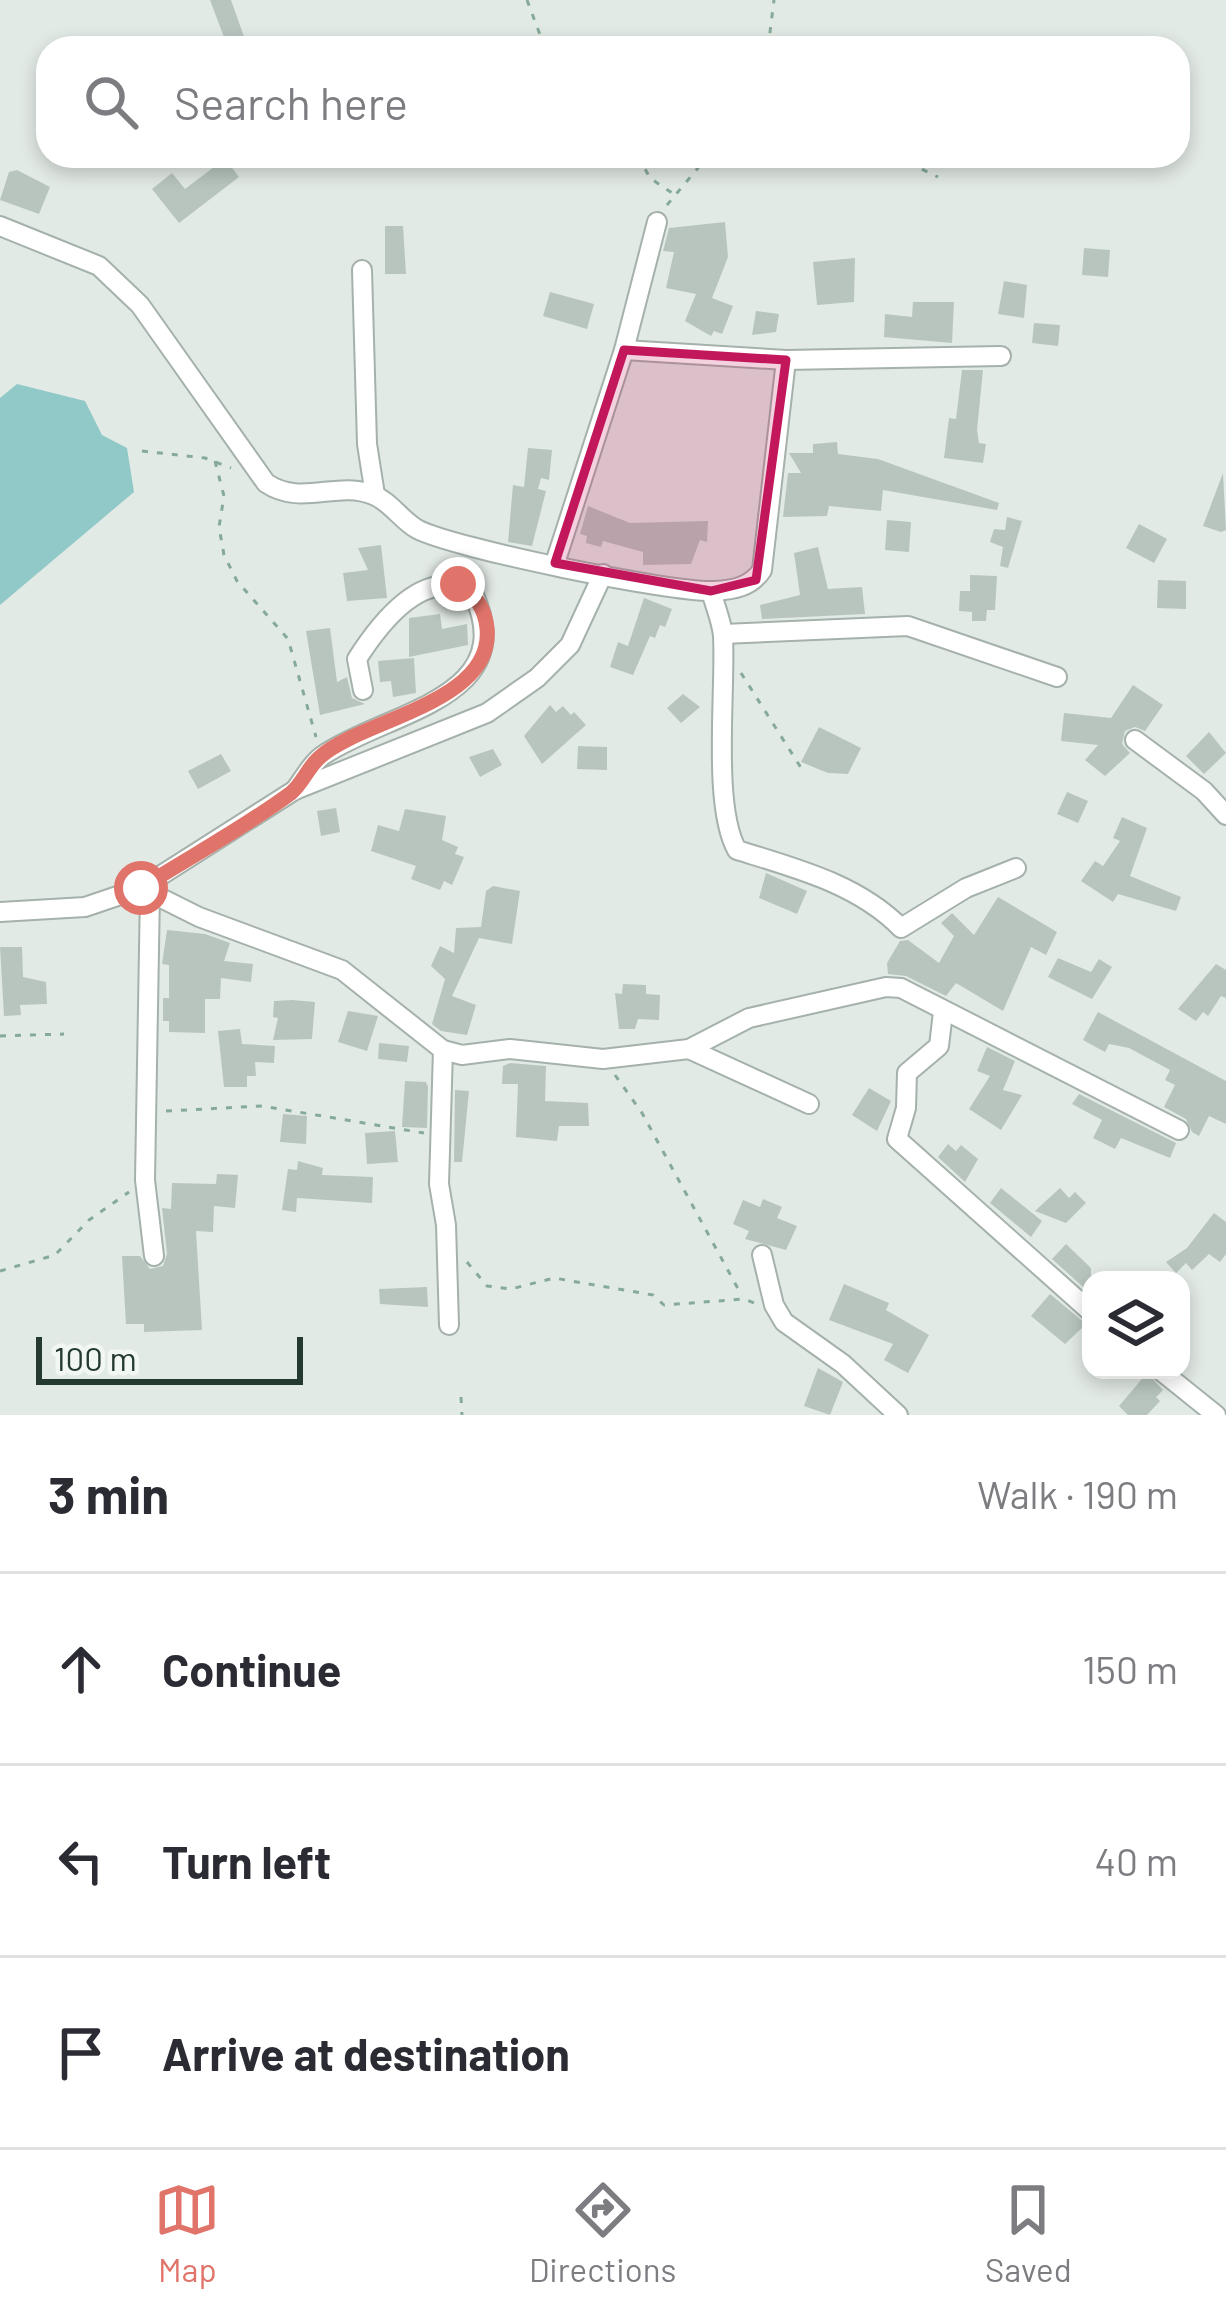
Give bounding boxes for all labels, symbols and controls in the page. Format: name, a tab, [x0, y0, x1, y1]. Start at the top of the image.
search box	[36, 36, 1190, 168]
icon: search	[78, 69, 144, 135]
text: Search here	[174, 75, 408, 129]
route end	[431, 557, 485, 611]
route start	[114, 861, 168, 915]
map controls	[1082, 1271, 1190, 1379]
button: layers	[1082, 1271, 1190, 1379]
scale bar	[36, 1331, 303, 1384]
text: 100 m	[54, 1338, 137, 1378]
text: 3 min	[48, 1463, 169, 1524]
text: Walk · 190 m	[977, 1470, 1178, 1517]
icon: ahead	[48, 1636, 114, 1702]
text: Continue	[162, 1642, 341, 1696]
text: 150 m	[1082, 1645, 1178, 1692]
icon: left	[48, 1828, 114, 1894]
text: Turn left	[162, 1834, 331, 1888]
text: 40 m	[1094, 1837, 1178, 1884]
icon: arrive	[48, 2020, 114, 2086]
text: Arrive at destination	[162, 2026, 570, 2080]
tab: Map	[154, 2177, 220, 2289]
tab: Directions	[529, 2177, 676, 2289]
tab: Saved	[985, 2177, 1072, 2289]

